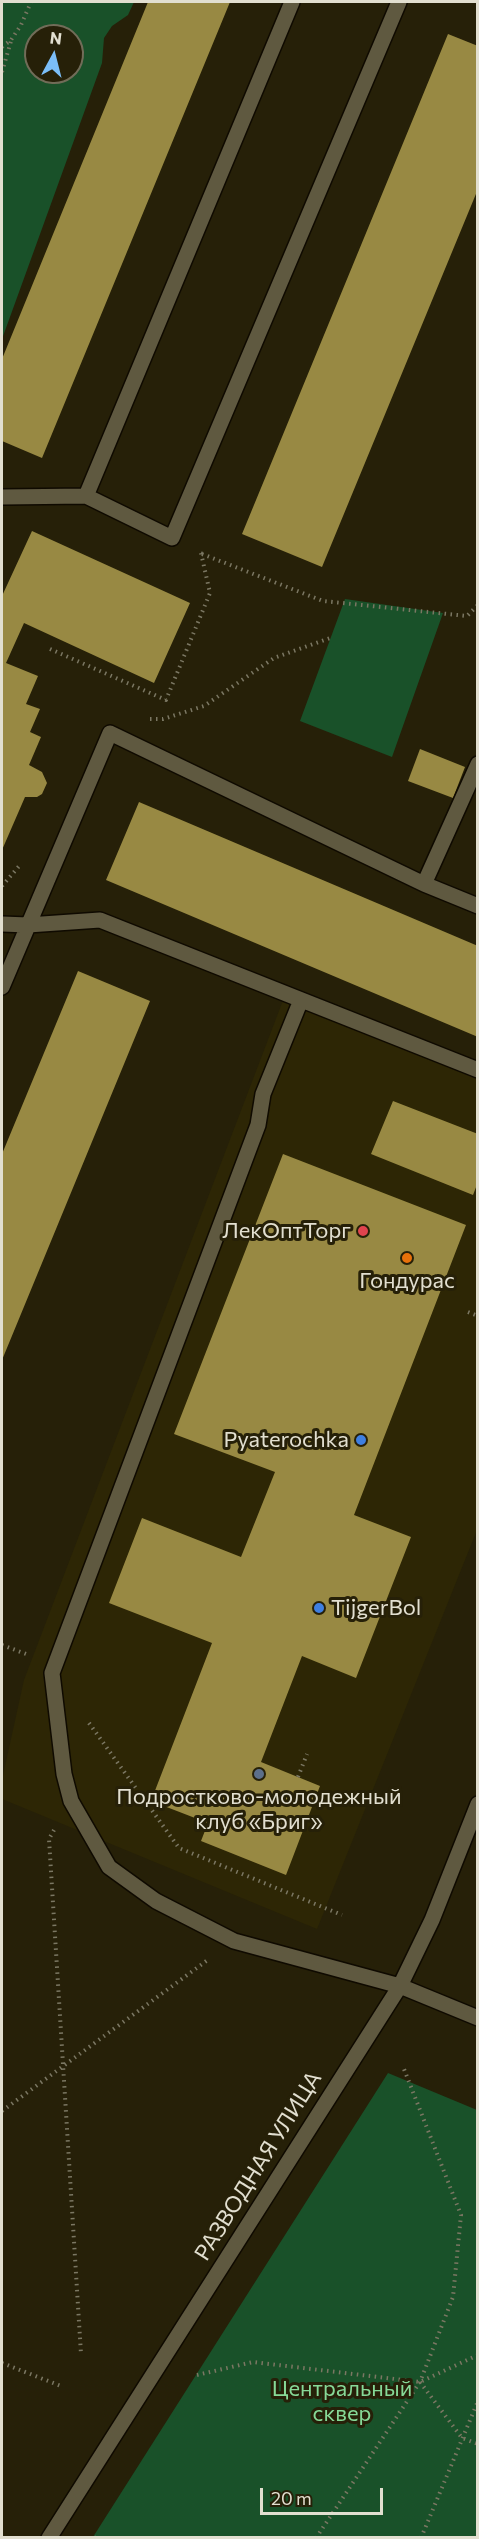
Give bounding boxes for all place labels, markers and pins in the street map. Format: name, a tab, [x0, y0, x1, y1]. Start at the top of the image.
place label: ЛекОптТорг	[222, 1218, 351, 1244]
marker: ЛекОптТорг	[356, 1224, 370, 1238]
marker: Гондурас	[400, 1251, 414, 1265]
place label: Гондурас	[359, 1268, 455, 1294]
place label: Pyaterochka	[224, 1427, 349, 1453]
marker: Pyaterochka	[354, 1433, 368, 1447]
place label: TijgerBol	[331, 1595, 421, 1621]
marker: TijgerBol	[312, 1601, 326, 1615]
marker: Подростково-молодежный клуб «Бриг»	[252, 1767, 266, 1781]
place label: Подростково-молодежный клуб «Бриг»	[116, 1784, 402, 1836]

